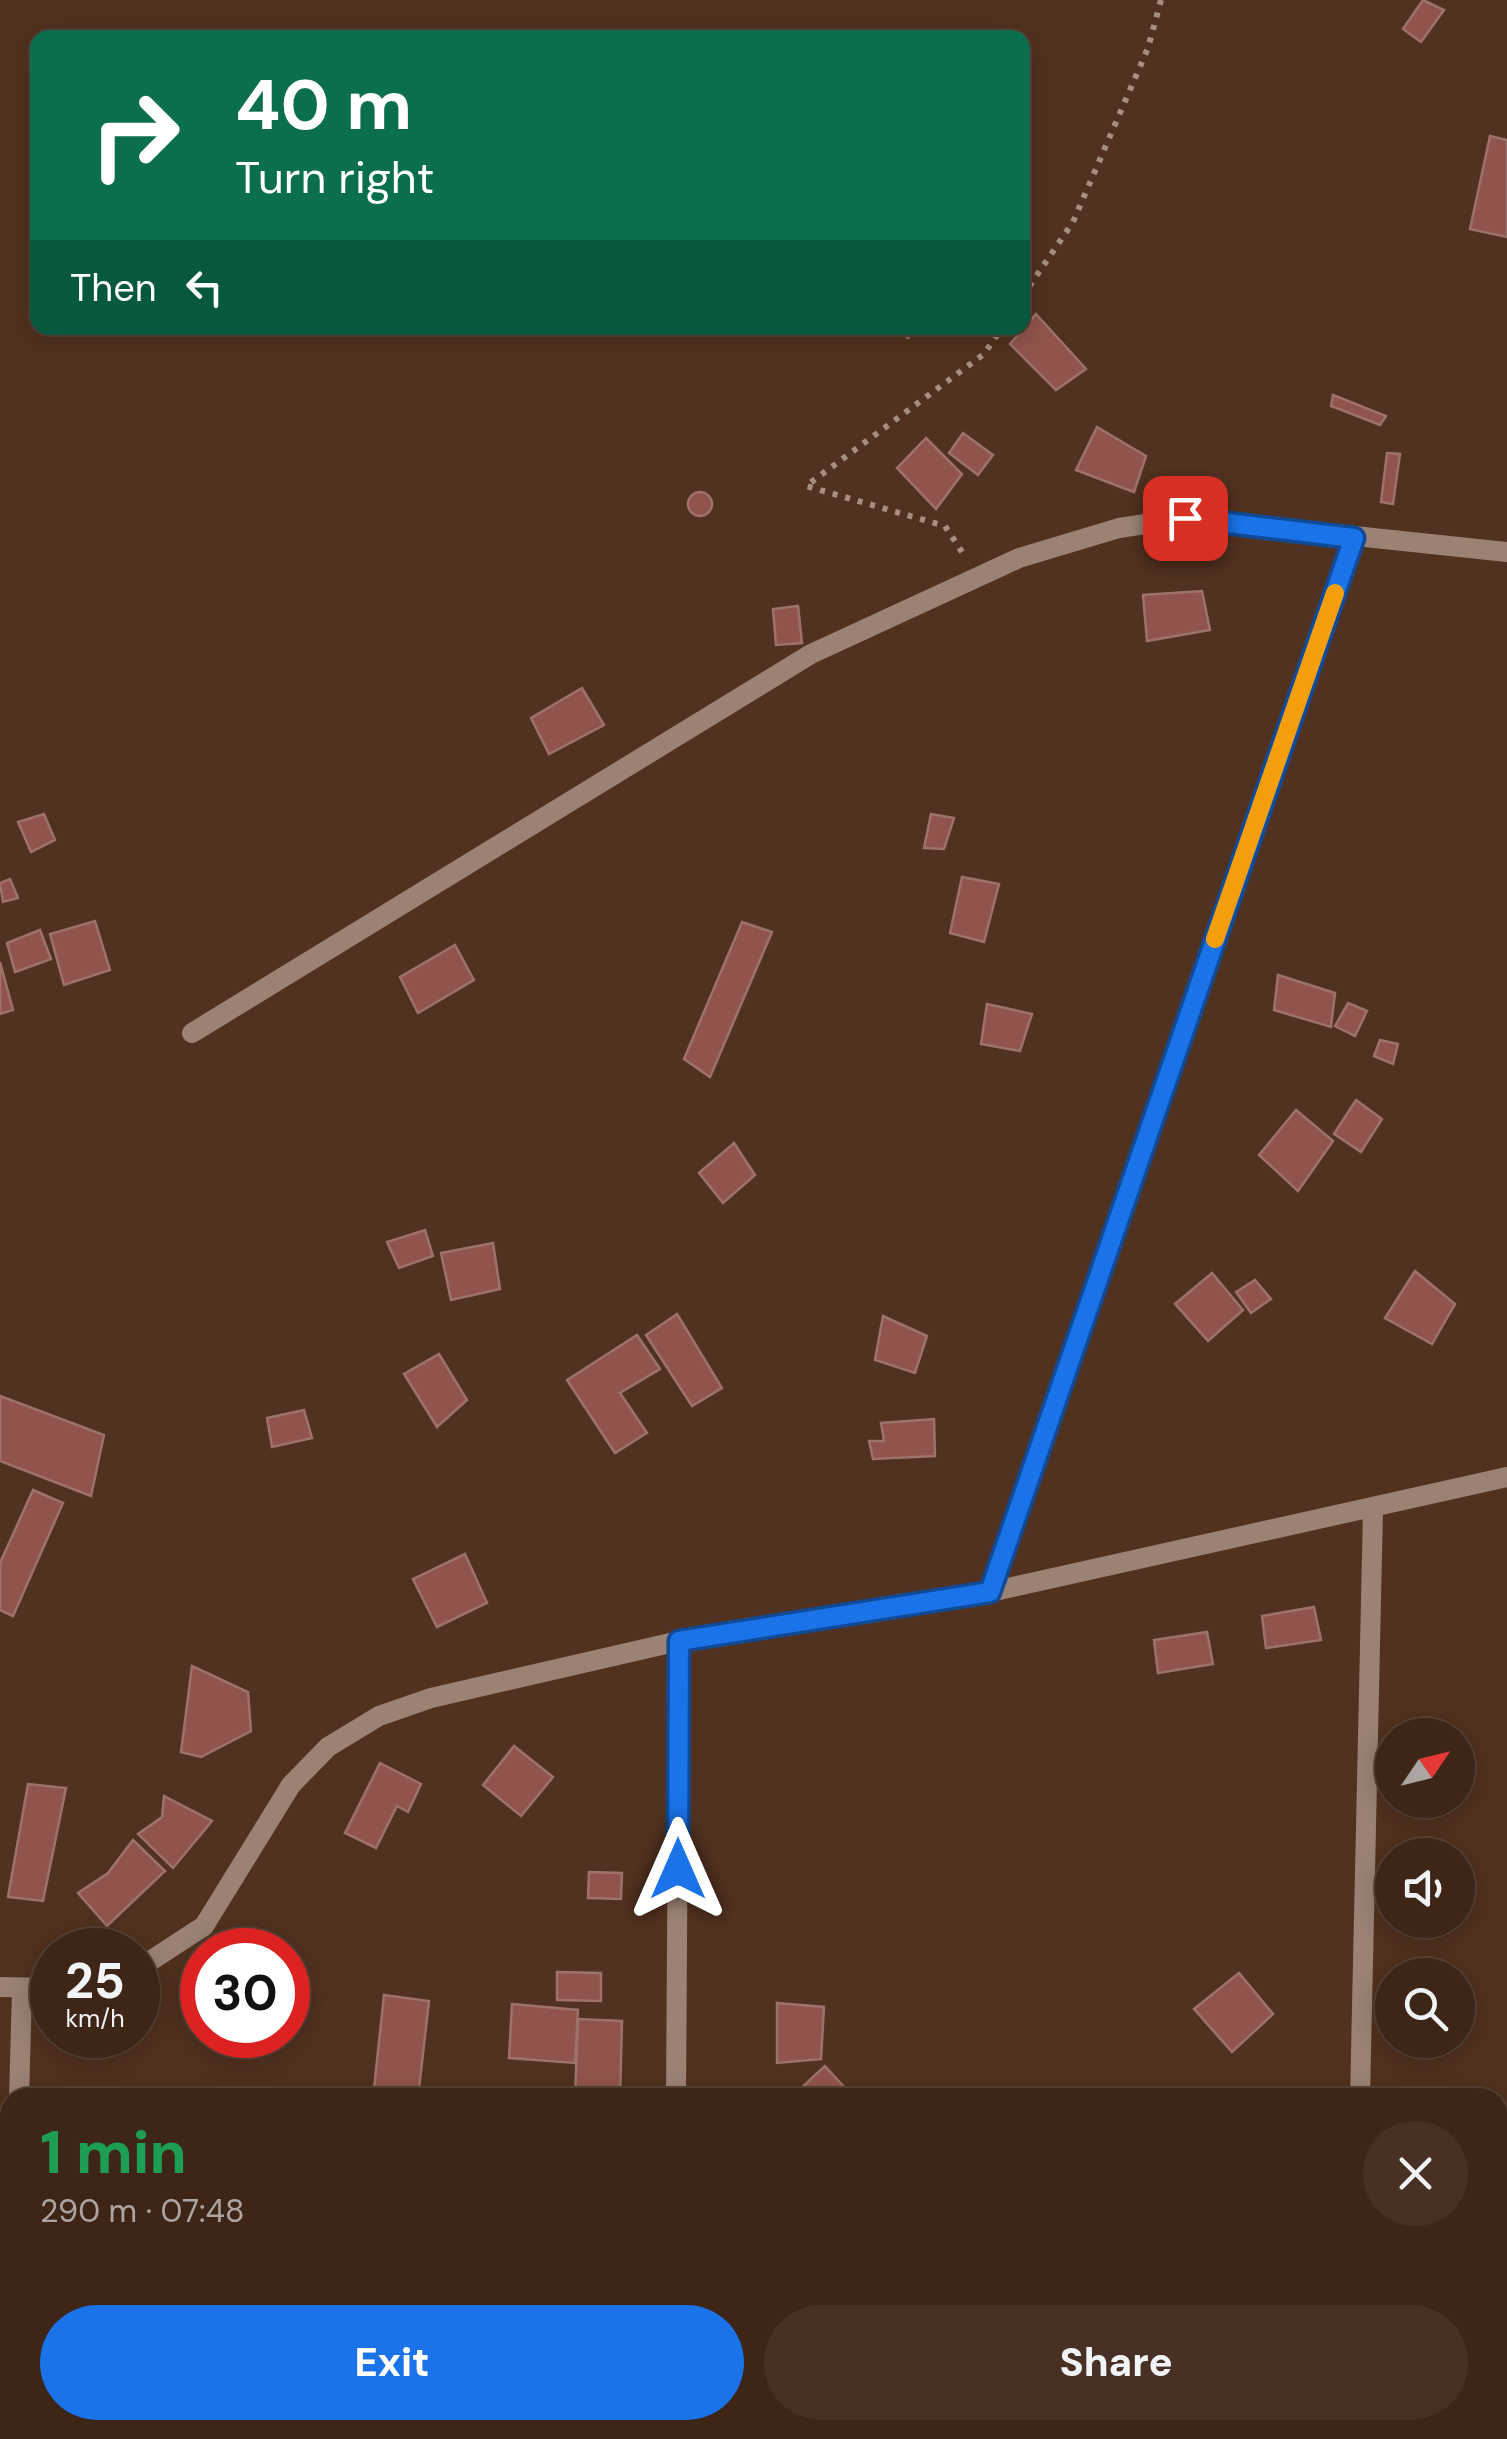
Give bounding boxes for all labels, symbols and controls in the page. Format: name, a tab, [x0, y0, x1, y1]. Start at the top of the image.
text: 40 m	[235, 60, 412, 151]
icon: right	[70, 70, 200, 200]
text: Turn right	[235, 148, 434, 207]
icon: left	[177, 260, 232, 315]
text: Then	[70, 263, 157, 313]
pin	[1143, 476, 1228, 561]
icon: arrive	[1158, 491, 1213, 546]
north arrow	[1375, 1718, 1475, 1818]
map controls	[1375, 1718, 1475, 2058]
position arrow	[626, 1817, 730, 1921]
button: sound	[1375, 1838, 1475, 1938]
speed limit sign: 30	[180, 1928, 310, 2058]
text: 25	[65, 1948, 125, 2014]
button: search	[1375, 1958, 1475, 2058]
text: km/h	[65, 2002, 125, 2035]
text: 1 min	[40, 2113, 187, 2192]
button: close	[1363, 2121, 1468, 2226]
text: 290 m · 07:48	[40, 2190, 244, 2232]
button: Exit	[40, 2305, 744, 2420]
button: Share	[764, 2305, 1468, 2420]

